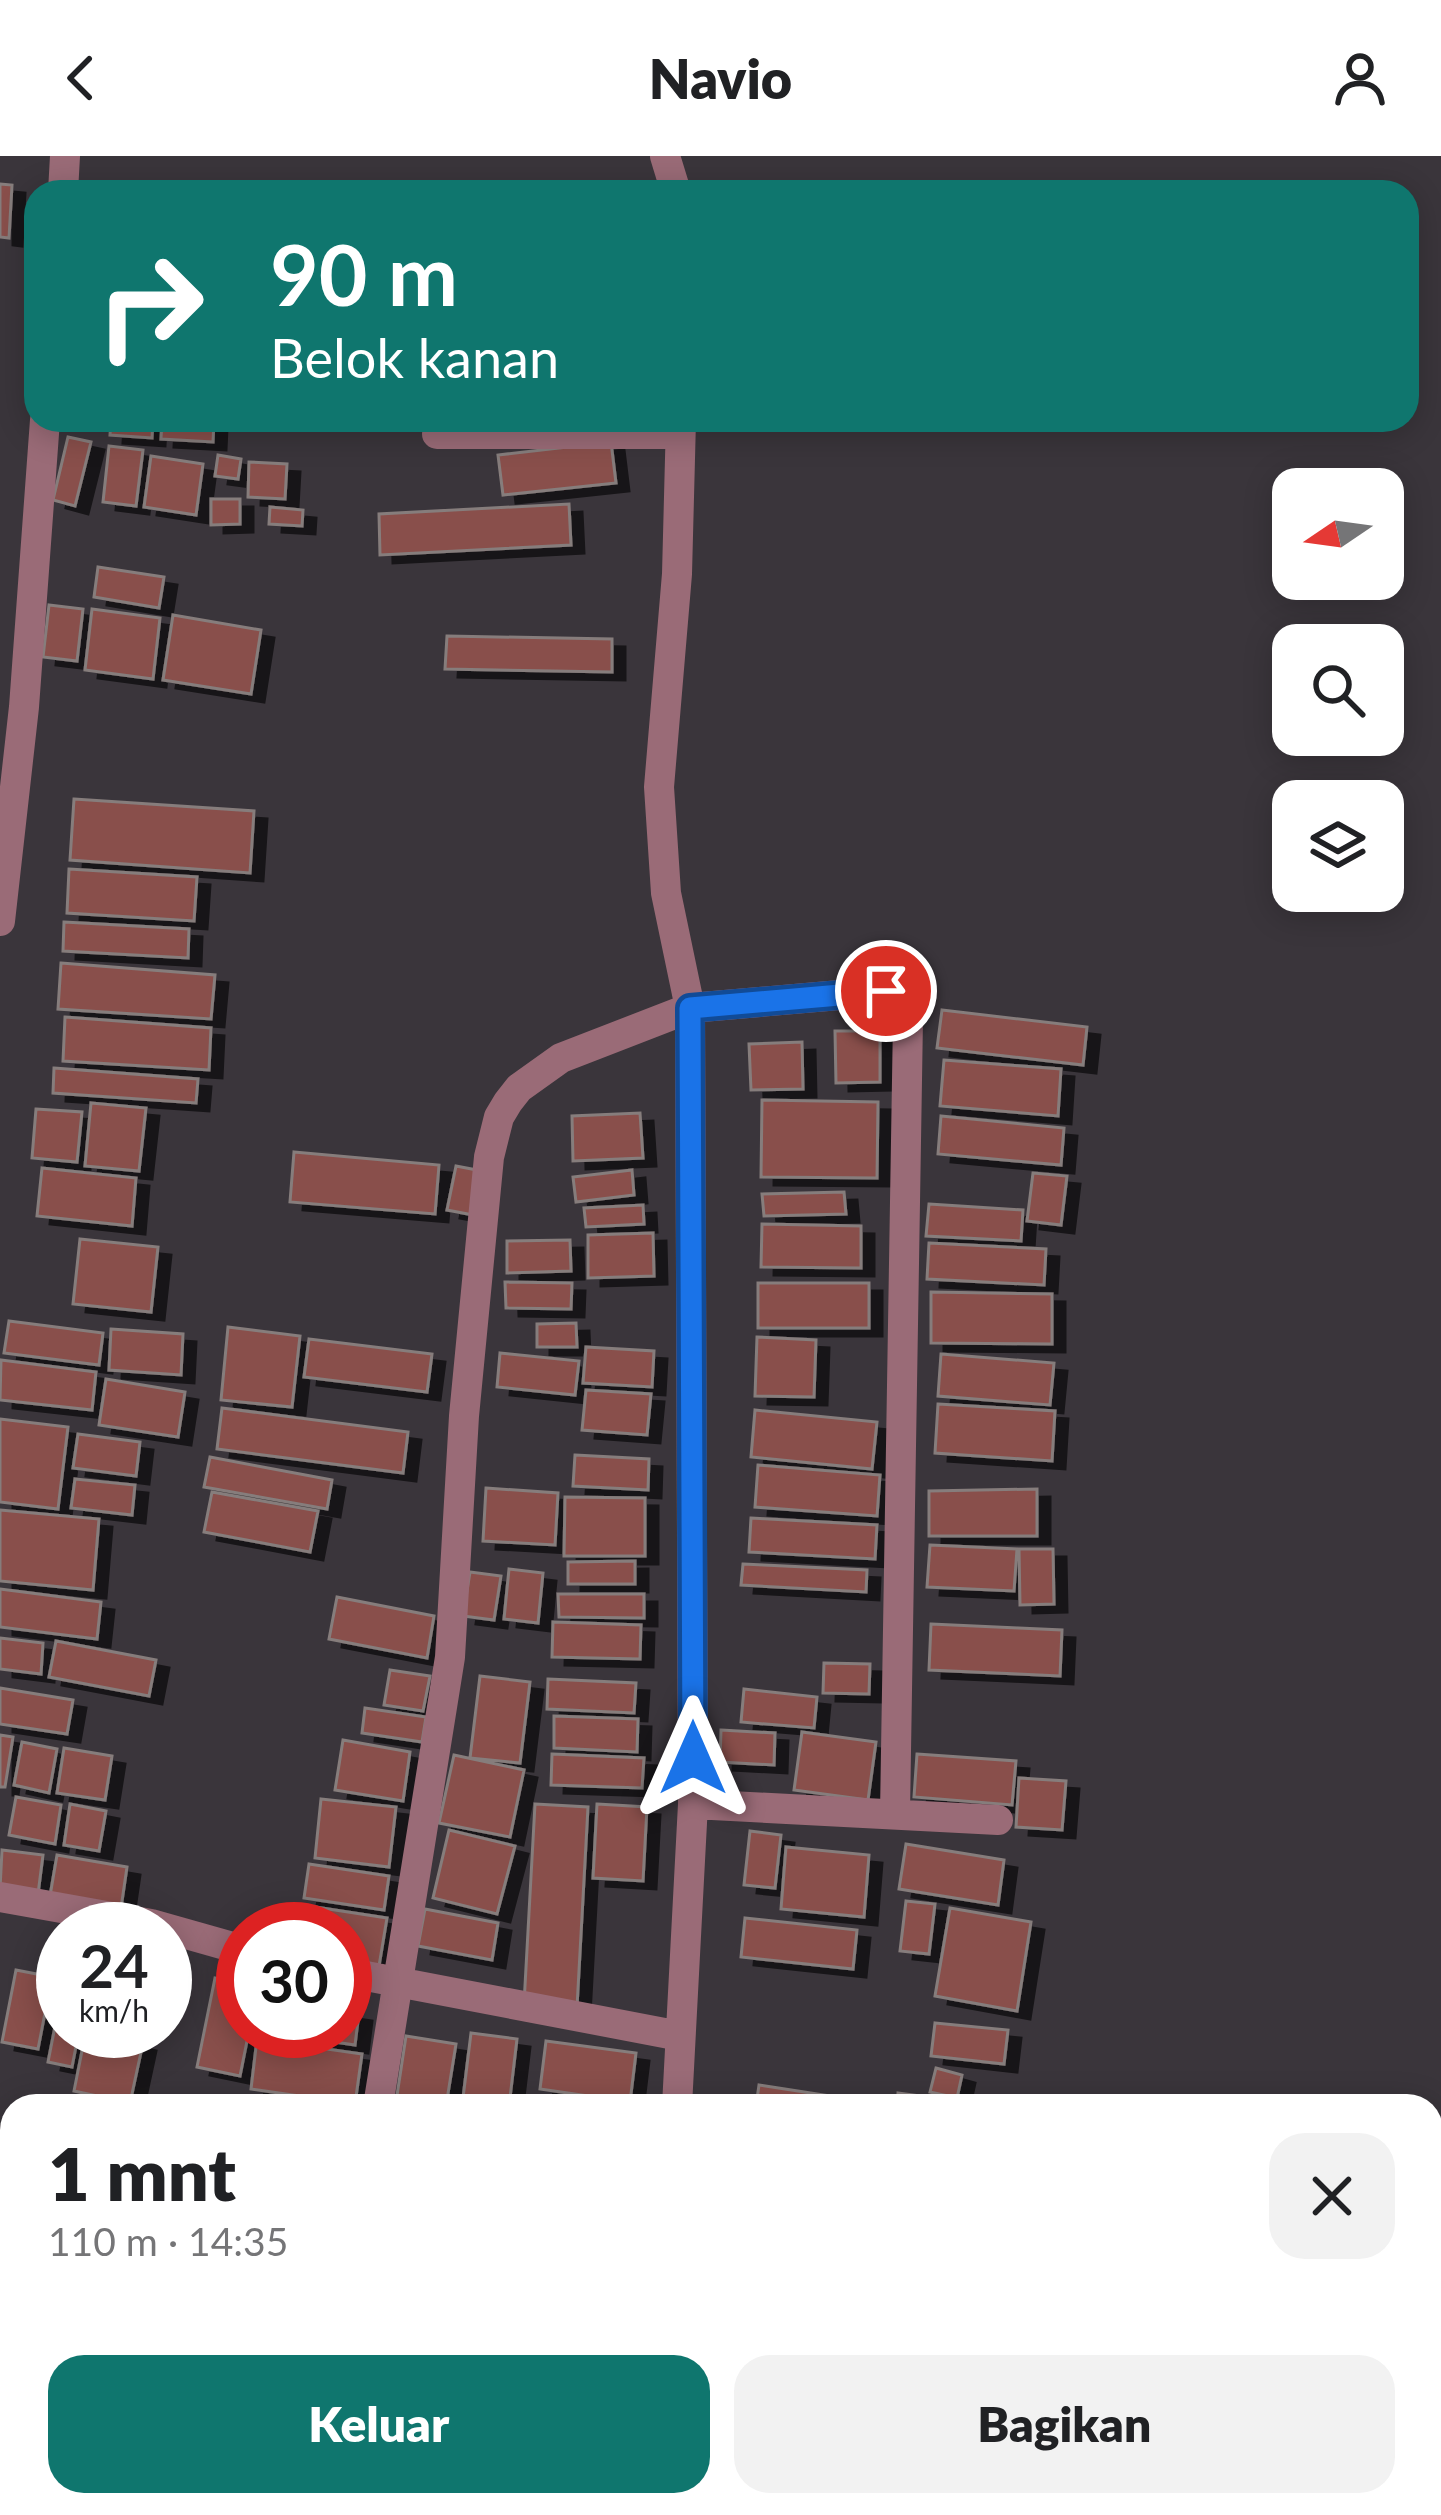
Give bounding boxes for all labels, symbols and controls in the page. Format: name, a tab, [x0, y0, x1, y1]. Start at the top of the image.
icon: back	[48, 45, 114, 111]
icon: person	[1327, 45, 1393, 111]
text: Navio	[649, 46, 792, 111]
text: 90 m	[270, 223, 458, 324]
icon: right	[72, 228, 228, 384]
text: Belok kanan	[270, 325, 559, 390]
north arrow	[1272, 468, 1404, 600]
map controls	[1272, 468, 1404, 912]
button: search	[1272, 624, 1404, 756]
button: layers	[1272, 780, 1404, 912]
pin	[835, 940, 937, 1042]
icon: arrive	[853, 958, 919, 1024]
position arrow	[630, 1695, 756, 1821]
speed limit sign: 30	[216, 1902, 372, 2058]
text: 24	[79, 1929, 149, 2001]
text: km/h	[79, 1992, 149, 2028]
text: 1 mnt	[48, 2130, 236, 2216]
button: close	[1269, 2133, 1395, 2259]
text: 110 m · 14:35	[48, 2218, 288, 2264]
button: Keluar	[48, 2355, 710, 2493]
button: Bagikan	[734, 2355, 1395, 2493]

